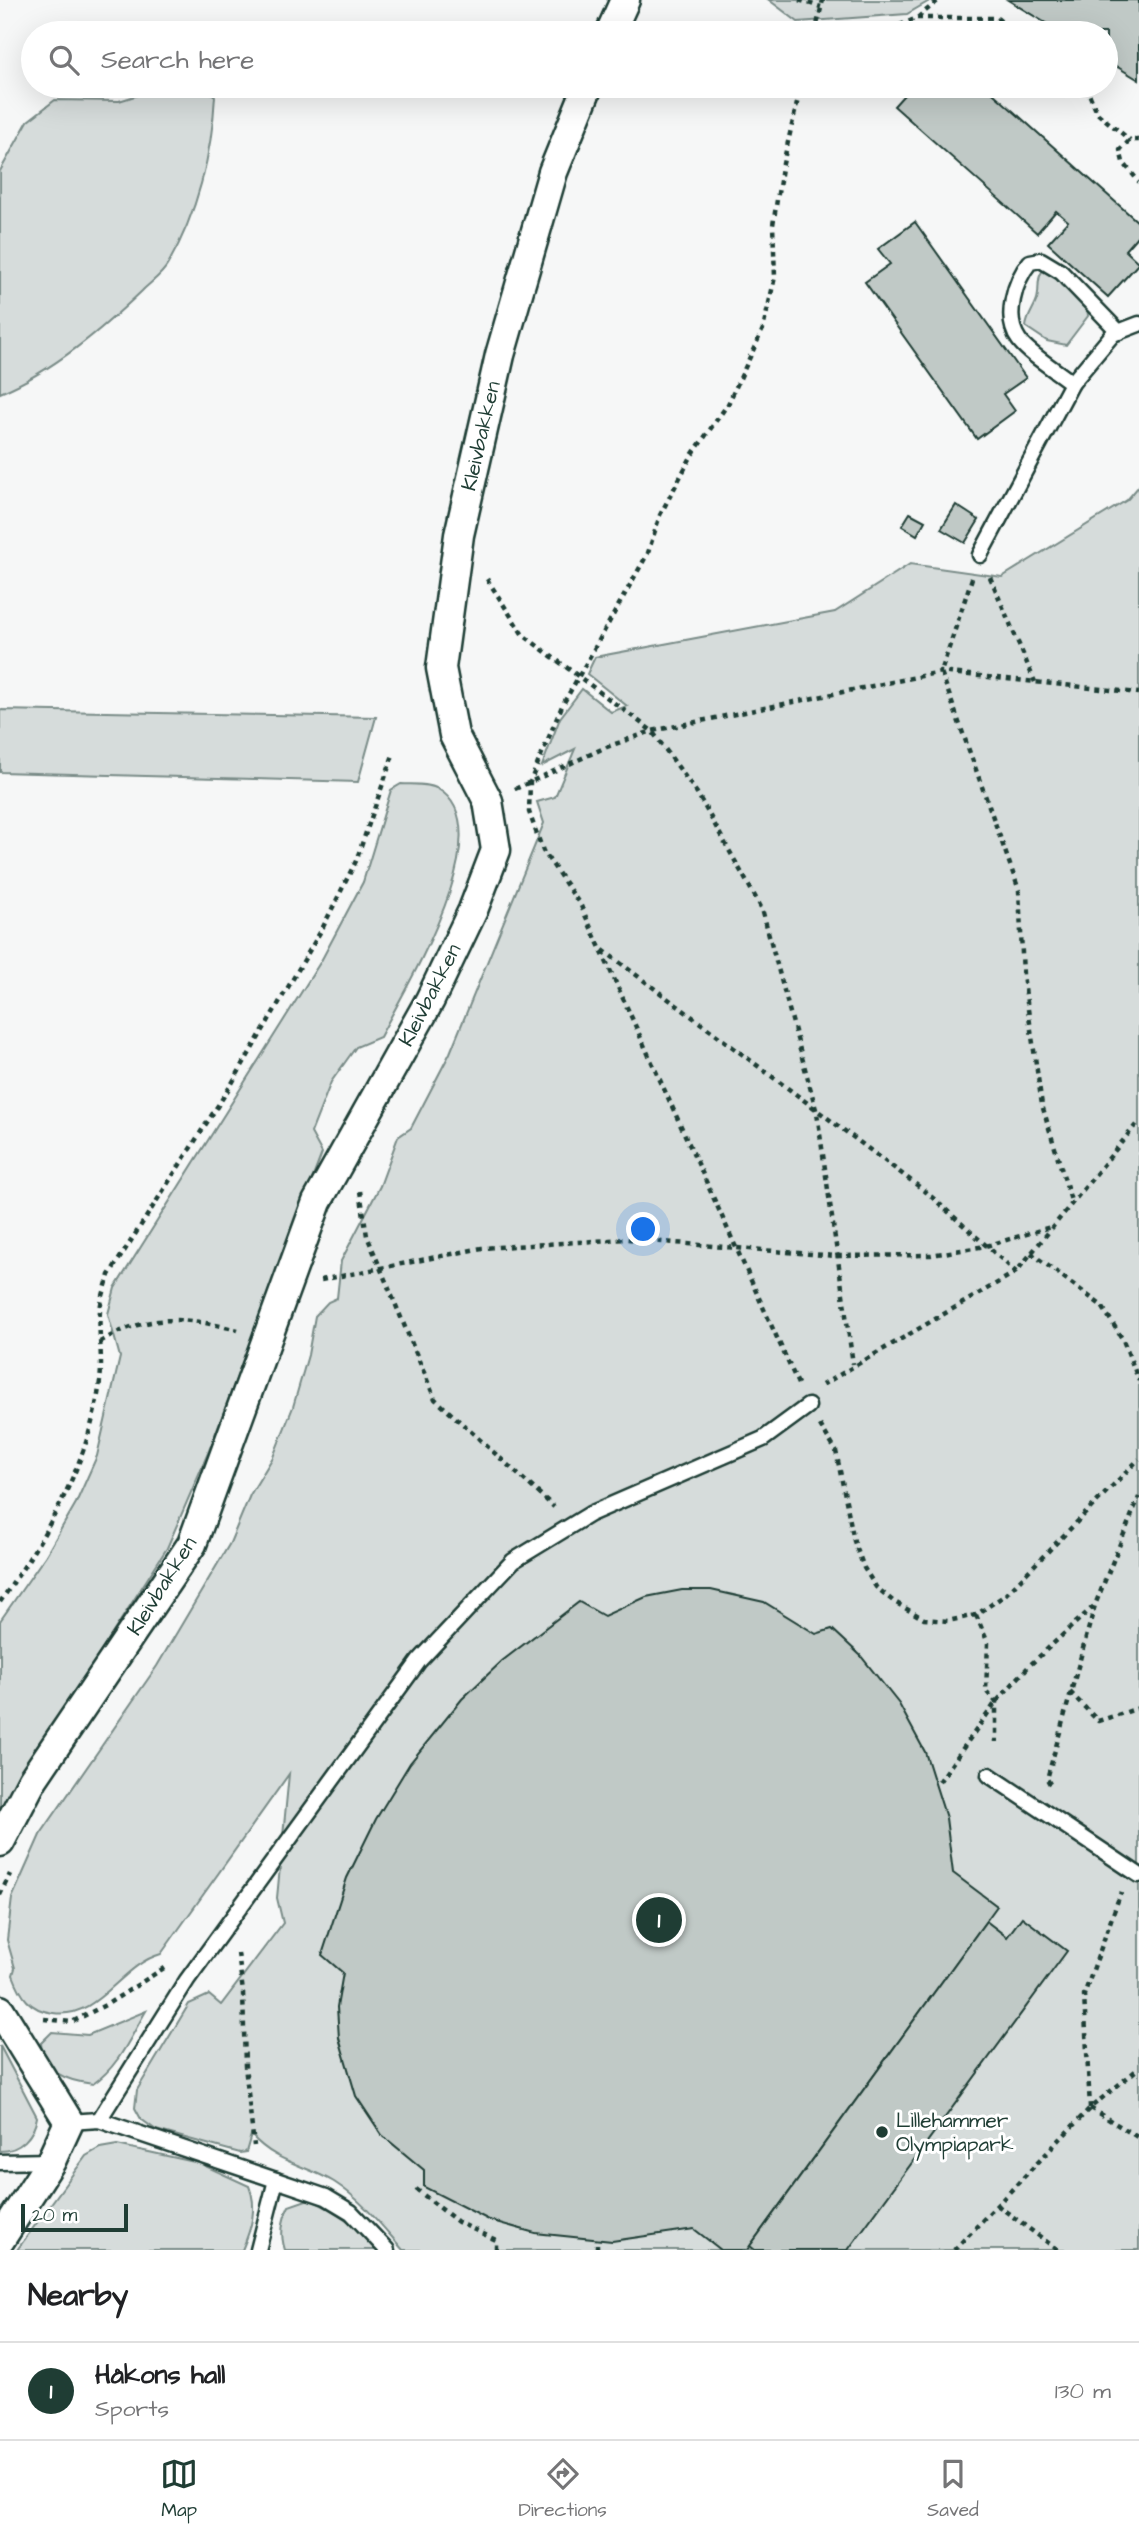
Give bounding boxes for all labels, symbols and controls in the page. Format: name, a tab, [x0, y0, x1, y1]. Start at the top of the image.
search box	[21, 21, 1118, 98]
icon: search	[45, 41, 83, 79]
text: Search here	[101, 42, 254, 78]
street label: Kleivbakken	[454, 378, 508, 494]
street label: Kleivbakken	[392, 939, 468, 1051]
your location	[626, 1212, 660, 1246]
street label: Kleivbakken	[120, 1531, 204, 1641]
pin: 1	[636, 1894, 682, 1946]
place label: Lillehammer Olympiapark	[896, 2106, 1014, 2161]
marker: Lillehammer Olympiapark	[874, 2124, 890, 2140]
scale bar	[21, 2201, 128, 2233]
text: 20 m	[32, 2202, 77, 2229]
text: Nearby	[28, 2275, 128, 2317]
text: Håkons hall	[95, 2357, 225, 2393]
text: 1	[50, 2375, 52, 2407]
text: 130 m	[1055, 2375, 1111, 2407]
text: Sports	[95, 2393, 169, 2425]
tab: Map	[160, 2455, 198, 2524]
tab: Directions	[518, 2455, 607, 2524]
tab: Saved	[927, 2455, 979, 2524]

